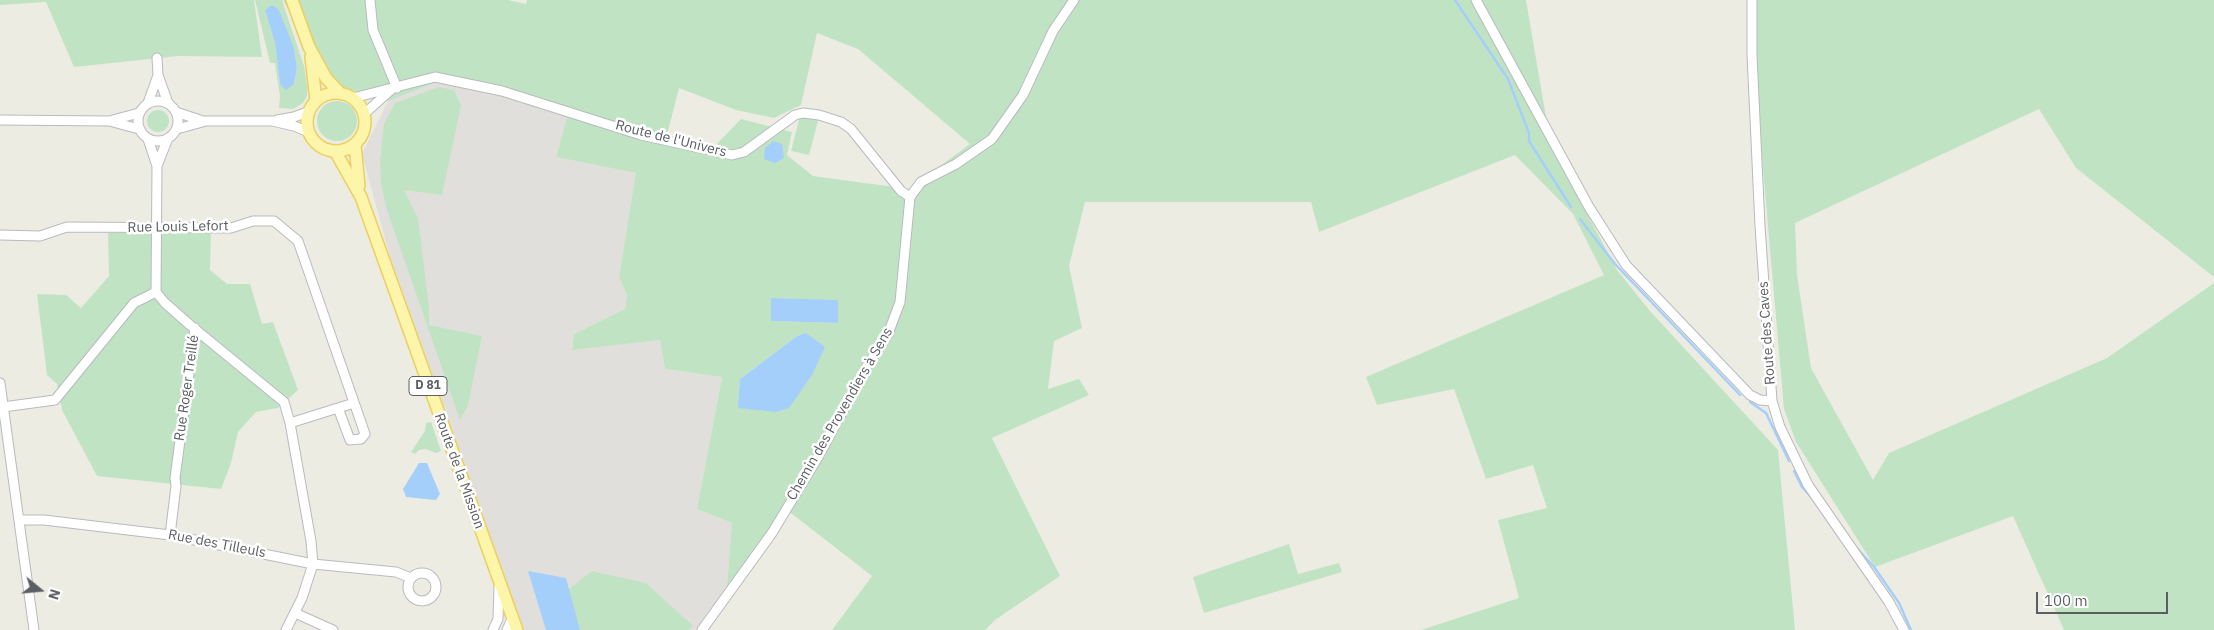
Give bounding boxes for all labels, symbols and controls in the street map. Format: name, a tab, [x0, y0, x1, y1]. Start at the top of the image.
street label: Route de l'Univers	[614, 117, 728, 161]
street label: Rue Louis Lefort	[127, 218, 229, 236]
street label: Route des Caves	[1755, 281, 1779, 385]
street label: Chemin des Provendiers à Sens	[784, 325, 896, 503]
street label: Rue Roger Treillé	[171, 334, 203, 442]
road number: D 81	[409, 376, 447, 396]
street label: Route de la Mission	[430, 411, 488, 531]
street label: Rue des Tilleuls	[167, 526, 267, 562]
north arrow	[15, 565, 65, 615]
scale bar	[2039, 582, 2172, 614]
text: N	[44, 587, 64, 602]
text: 100 m	[2044, 591, 2088, 610]

